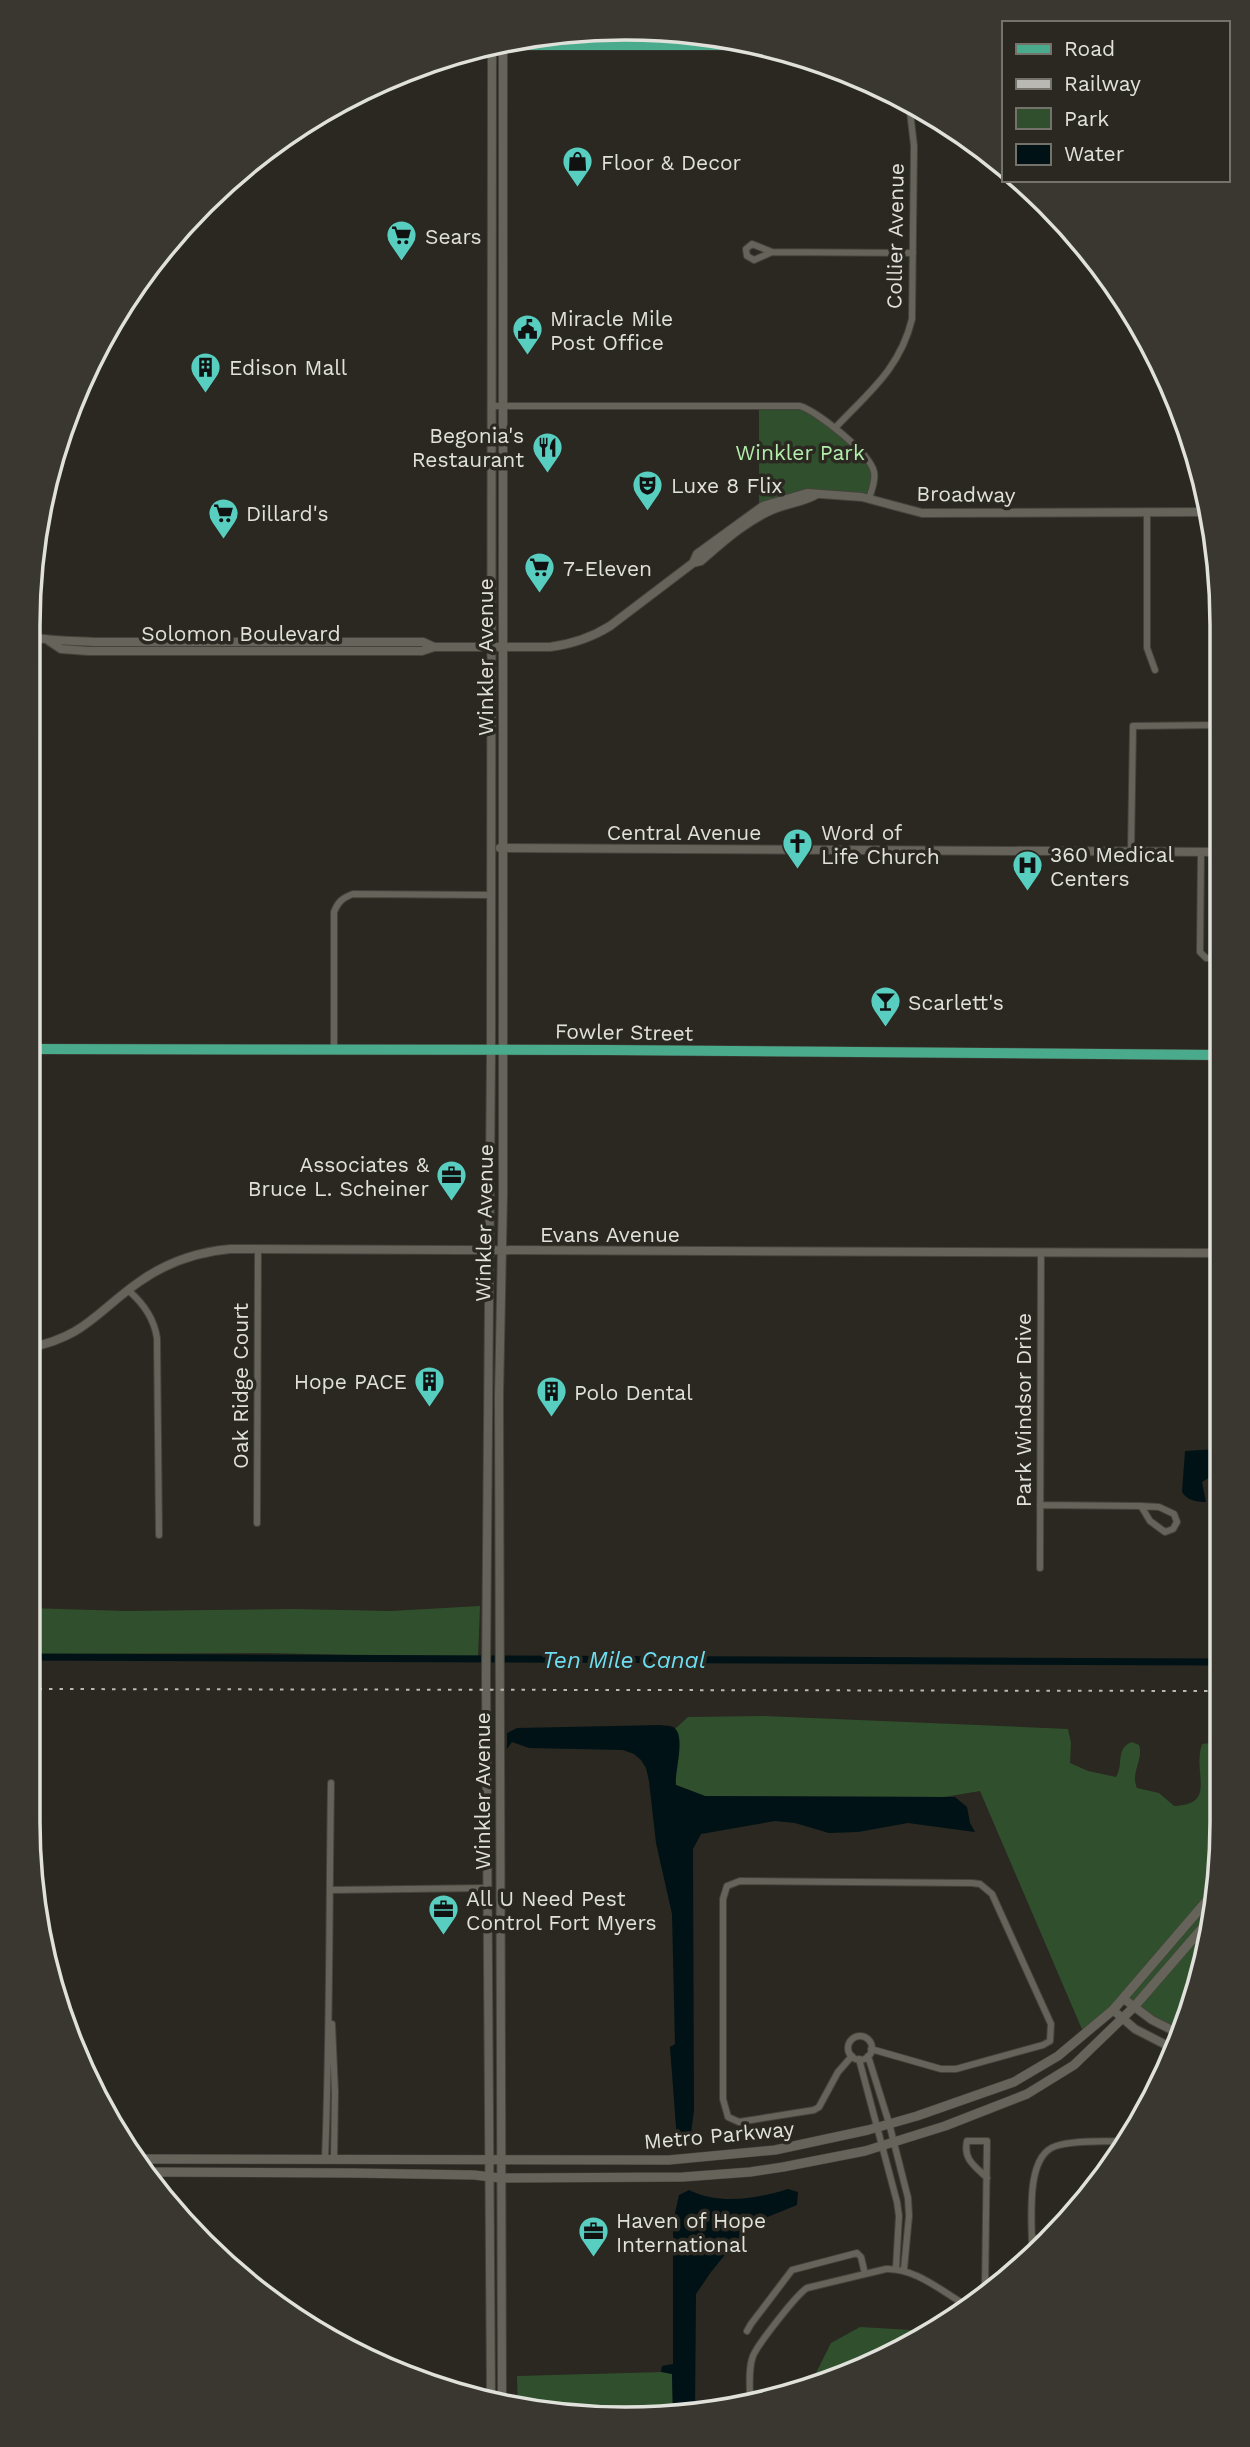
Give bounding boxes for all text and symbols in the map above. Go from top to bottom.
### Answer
legend [1002,21,1229,182]
text: Road [1064,36,1115,61]
text: Railway [1064,71,1141,96]
text: Park [1064,106,1109,131]
text: Water [1064,141,1125,166]
shop icon: Floor & Decor [561,145,595,189]
place label: Floor & Decor [601,150,742,175]
street label: Collier Avenue [881,163,909,309]
supermarket icon: Sears [385,219,419,263]
place label: Sears [425,224,482,249]
place label: Miracle Mile Post Office [550,306,673,355]
public building icon: Miracle Mile Post Office [510,313,544,357]
building icon: Edison Mall [189,350,223,394]
place label: Edison Mall [229,355,348,380]
place label: Begonia's Restaurant [412,423,524,472]
restaurant icon: Begonia's Restaurant [530,430,564,474]
park label: Winkler Park [735,440,865,465]
theatre icon: Luxe 8 Flix [631,468,665,512]
place label: Luxe 8 Flix [671,473,782,498]
street label: Broadway [916,481,1016,507]
supermarket icon: Dillard's [206,496,240,540]
place label: Dillard's [246,501,328,526]
supermarket icon: 7-Eleven [523,551,557,595]
place label: 7-Eleven [563,556,652,581]
street label: Winkler Avenue [473,578,498,736]
street label: Solomon Boulevard [141,621,341,646]
street label: Central Avenue [607,820,761,845]
place label: Word of Life Church [821,820,940,869]
church icon: Word of Life Church [781,827,815,871]
place label: 360 Medical Centers [1050,842,1175,891]
hospital icon: 360 Medical Centers [1010,849,1044,893]
bar icon: Scarlett's [868,985,902,1029]
place label: Scarlett's [908,990,1004,1015]
street label: Fowler Street [555,1018,694,1046]
street label: Winkler Avenue [470,1144,498,1302]
place label: Associates & Bruce L. Scheiner [248,1152,430,1201]
office icon: Associates & Bruce L. Scheiner [435,1159,469,1203]
street label: Evans Avenue [540,1222,680,1247]
street label: Oak Ridge Court [228,1303,253,1469]
street label: Park Windsor Drive [1011,1313,1036,1507]
building icon: Hope PACE [413,1364,447,1408]
place label: Hope PACE [294,1369,407,1394]
building icon: Polo Dental [534,1375,568,1419]
place label: Polo Dental [574,1380,693,1405]
water label: Ten Mile Canal [542,1647,706,1674]
street label: Winkler Avenue [470,1712,495,1870]
place label: All U Need Pest Control Fort Myers [466,1886,657,1935]
office icon: All U Need Pest Control Fort Myers [426,1893,460,1937]
street label: Metro Parkway [643,2116,795,2154]
place label: Haven of Hope International [616,2208,766,2257]
office icon: Haven of Hope International [576,2215,610,2259]

